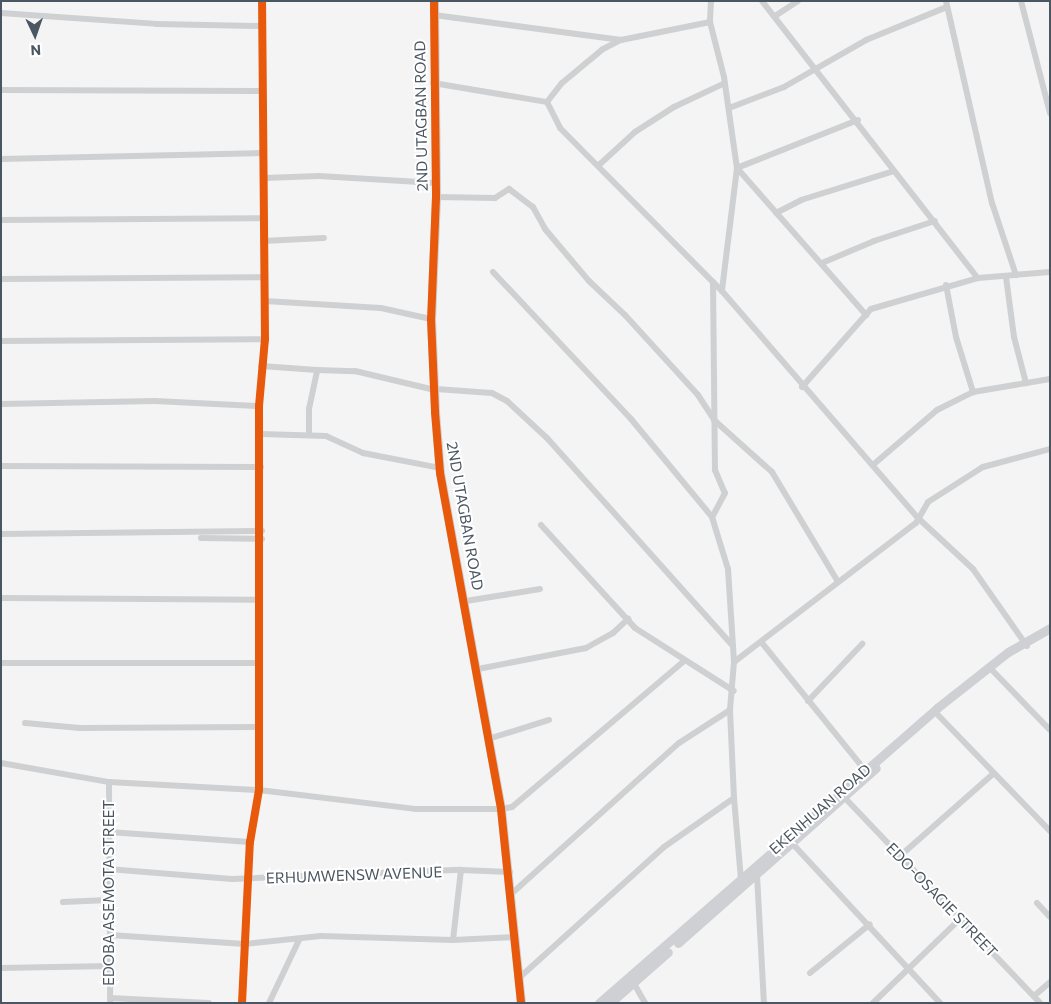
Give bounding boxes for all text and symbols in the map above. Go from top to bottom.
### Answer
north arrow [10,10,60,60]
street label: 2ND UTAGBAN ROAD [411,40,431,192]
text: N [30,42,41,59]
street label: 2ND UTAGBAN ROAD [443,440,487,592]
street label: EKENHUAN ROAD [766,760,874,858]
street label: EDOBA ASEMOTA STREET [100,800,118,986]
street label: EDO-OSAGIE STREET [883,839,1001,961]
street label: ERHUMWENSW AVENUE [265,863,443,887]

